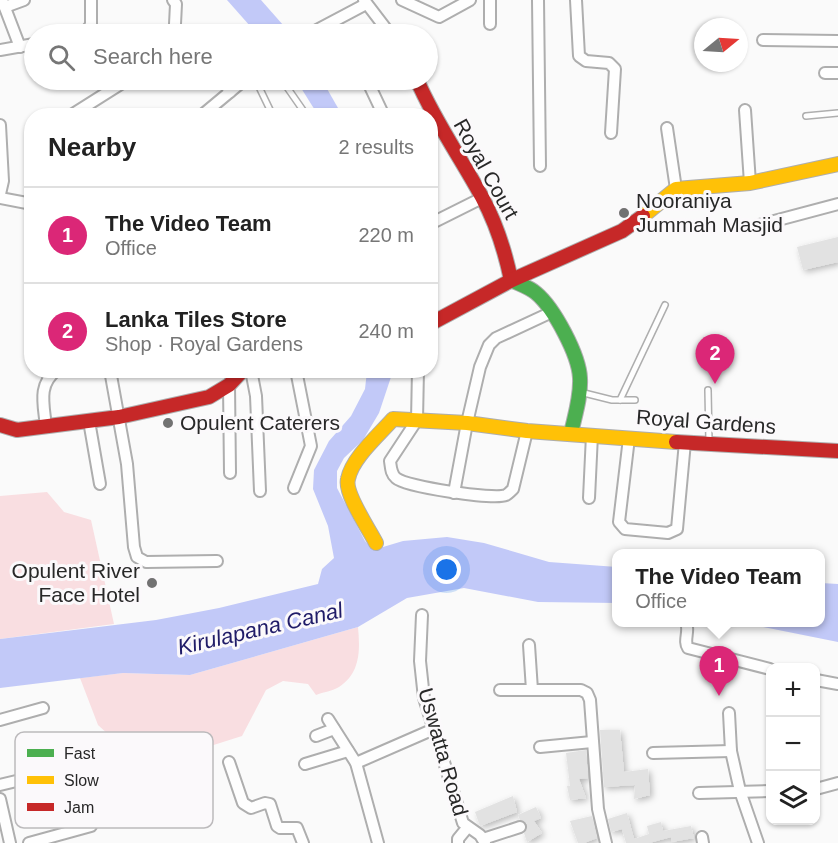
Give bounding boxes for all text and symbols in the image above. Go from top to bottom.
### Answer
north arrow [694,18,748,72]
search box [24,24,438,90]
icon: search [45,41,78,74]
text: Search here [93,44,213,69]
street label: Royal Court [449,115,523,223]
text: Nearby [48,132,136,162]
text: 2 results [338,136,414,158]
place label: Nooraniya Jummah Masjid [636,189,783,236]
marker: Nooraniya Jummah Masjid [617,206,631,220]
text: The Video Team [105,211,272,236]
text: 1 [62,224,73,246]
text: 220 m [358,224,414,246]
text: Office [105,237,157,259]
text: Lanka Tiles Store [105,307,287,332]
text: 2 [62,320,73,342]
text: 240 m [358,320,414,342]
text: Shop · Royal Gardens [105,333,303,355]
pin: 2 [696,334,734,384]
street label: Royal Gardens [635,405,777,438]
place label: Opulent Caterers [180,411,340,434]
marker: Opulent Caterers [161,416,175,430]
popup [612,549,825,627]
your location [432,555,461,584]
place label: Opulent River Face Hotel [12,559,140,606]
text: The Video Team [635,564,802,589]
marker: Opulent River Face Hotel [145,576,159,590]
text: Office [635,590,687,612]
water label: Kirulapana Canal [175,597,346,660]
pin: 1 [700,646,738,696]
map controls [766,663,820,825]
button: + [766,663,820,717]
street label: Uswatta Road [414,685,473,818]
button: − [766,717,820,771]
legend [15,732,213,828]
text: Fast [64,745,96,762]
button: layers [766,771,820,825]
text: Slow [64,772,99,789]
text: Jam [64,799,94,816]

